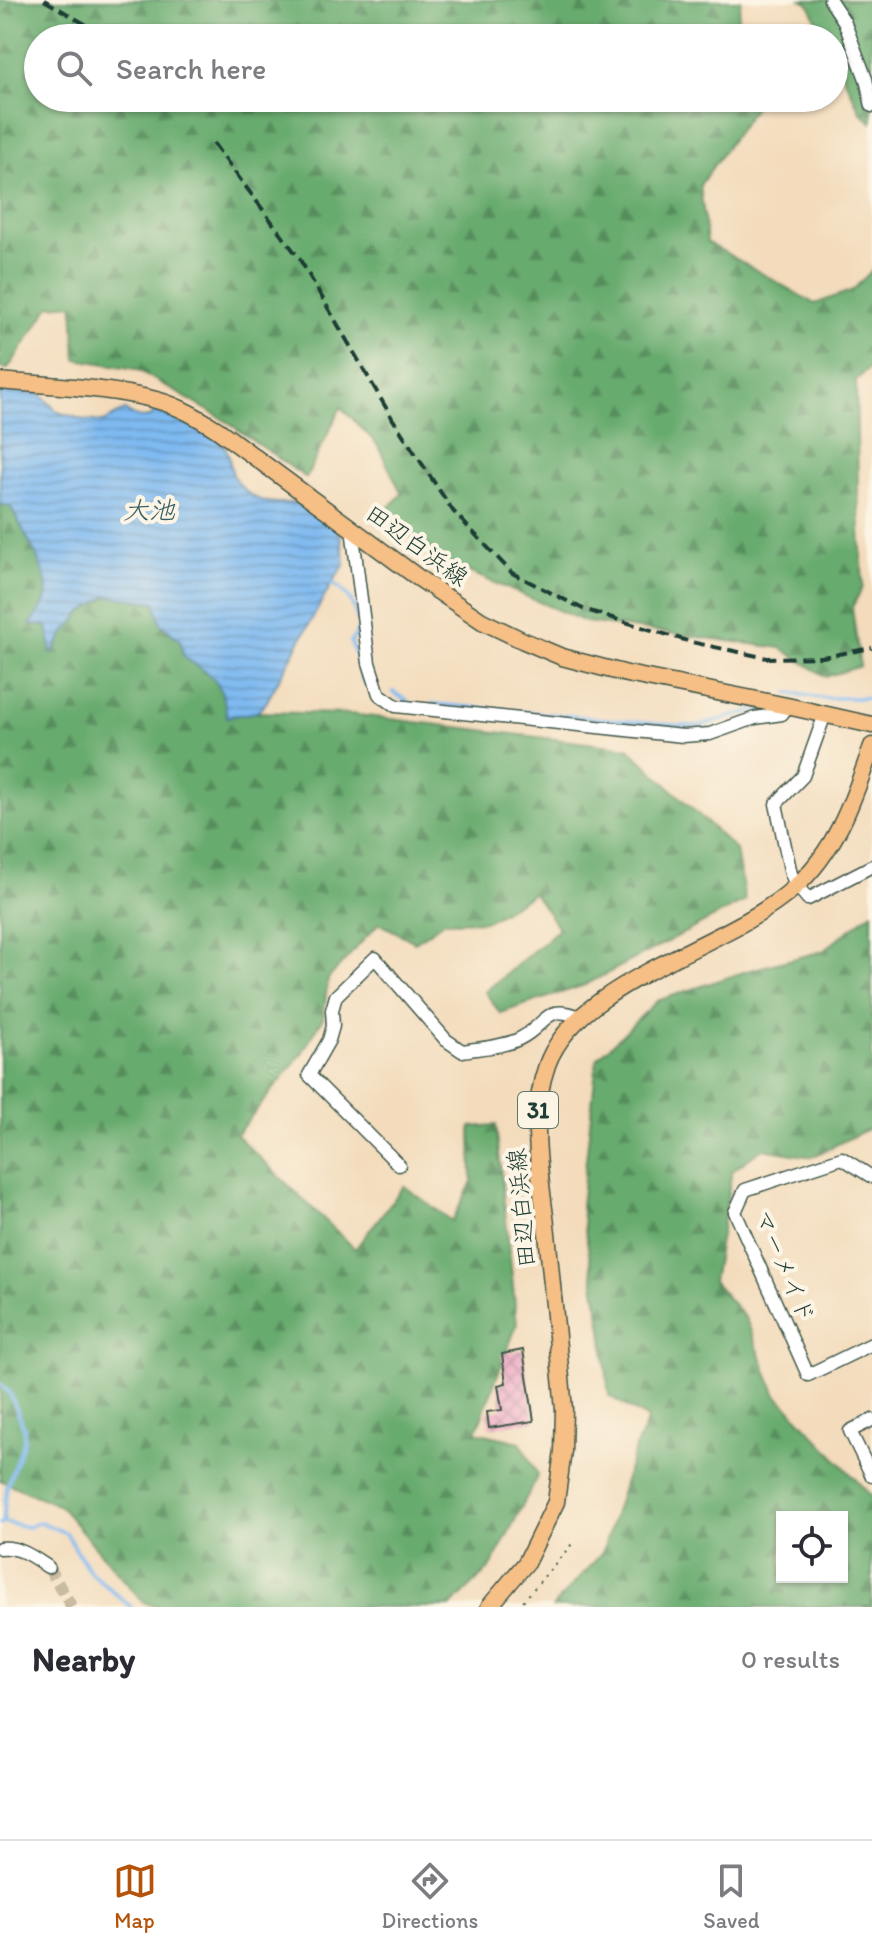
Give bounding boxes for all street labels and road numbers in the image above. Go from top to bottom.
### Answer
street label: 田辺白浜線 [360,498,474,592]
road number: 31 [518,1092,558,1128]
street label: 田辺白浜線 [501,1147,541,1269]
street label: マーメイド [748,1205,822,1327]

